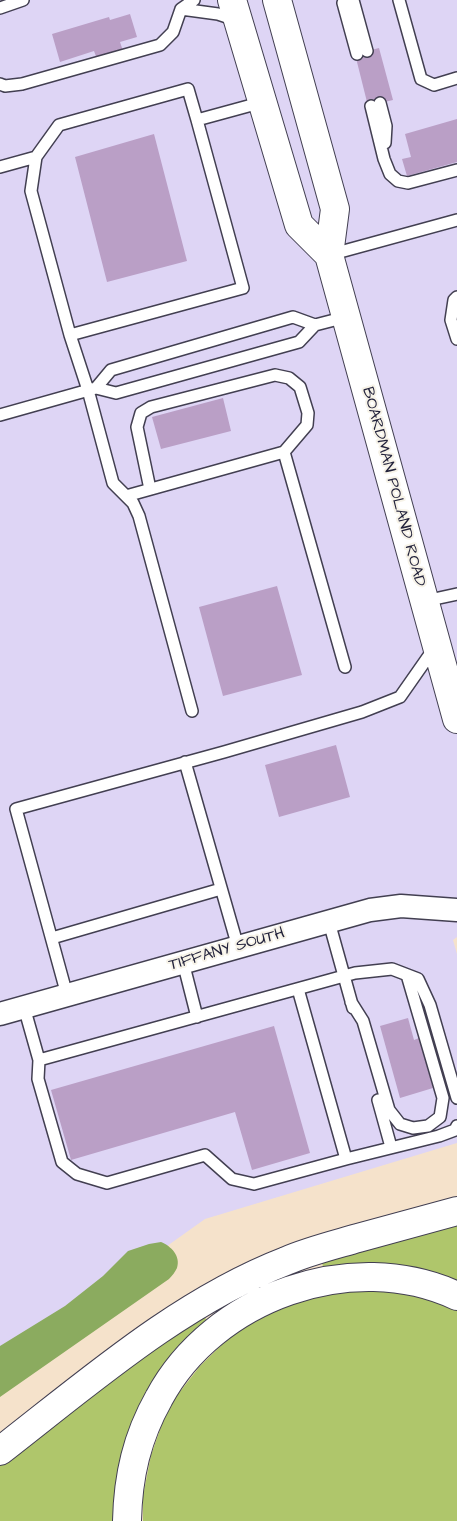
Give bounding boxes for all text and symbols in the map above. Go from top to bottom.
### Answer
street label: BOARDMAN POLAND ROAD [357,385,429,589]
street label: TIFFANY SOUTH [167,924,287,976]

